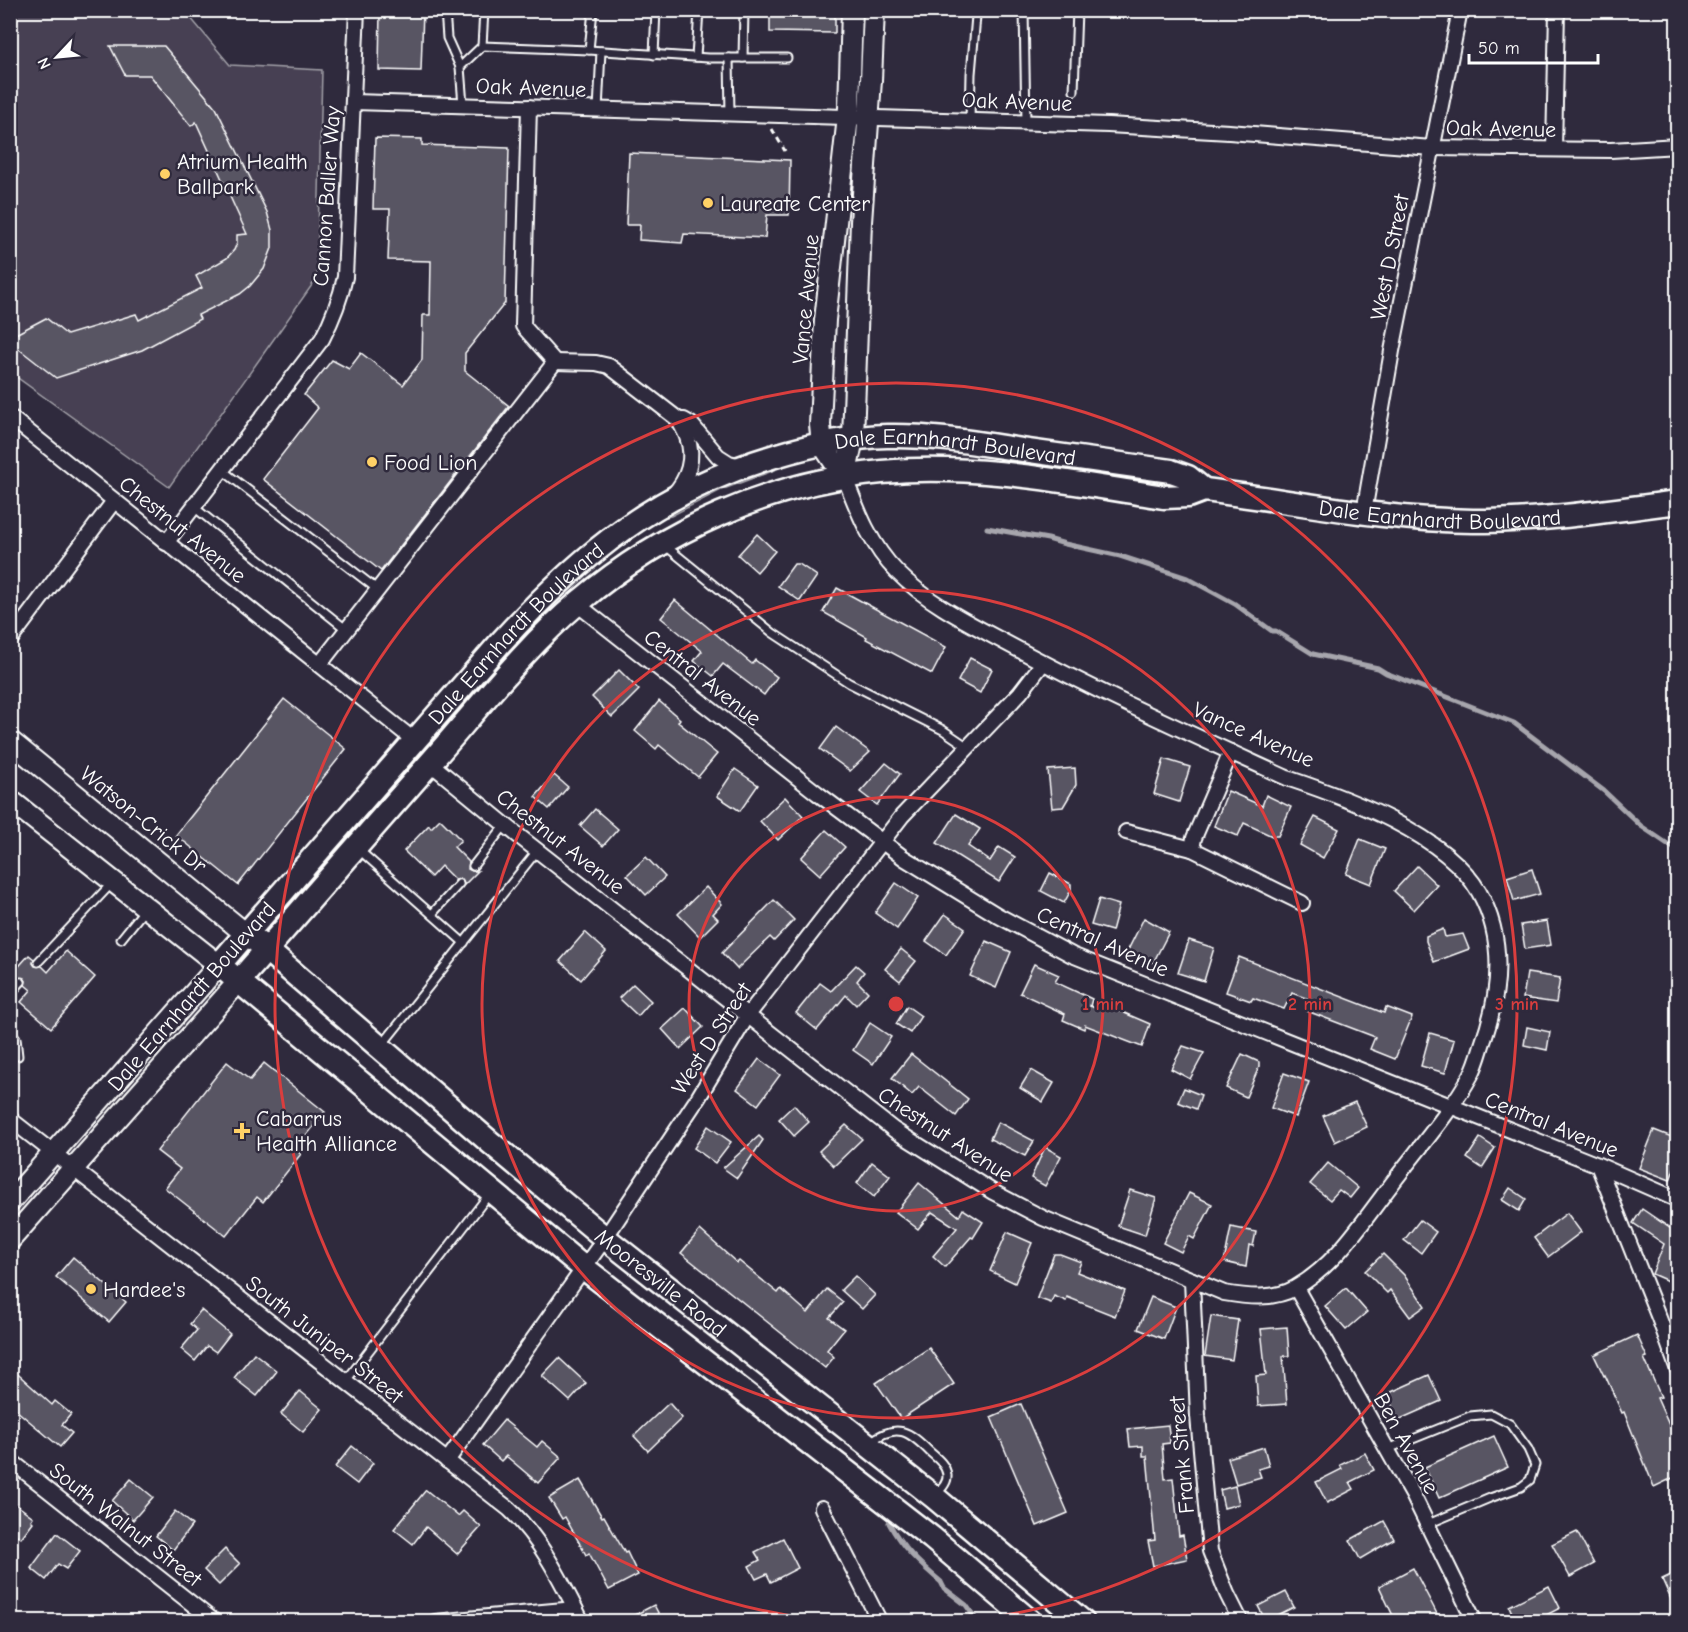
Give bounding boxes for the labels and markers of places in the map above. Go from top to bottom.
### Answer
place label: Atrium Health Ballpark [177,149,308,200]
marker: Atrium Health Ballpark [158,167,172,181]
place label: Laureate Center [720,191,870,217]
marker: Laureate Center [701,196,715,210]
place label: Food Lion [384,450,478,476]
marker: Food Lion [365,455,379,469]
centre of rings [886,994,906,1014]
place label: Cabarrus Health Alliance [256,1106,397,1157]
marker: Cabarrus Health Alliance [233,1122,251,1140]
place label: Hardee's [103,1277,186,1303]
marker: Hardee's [84,1282,98,1296]

